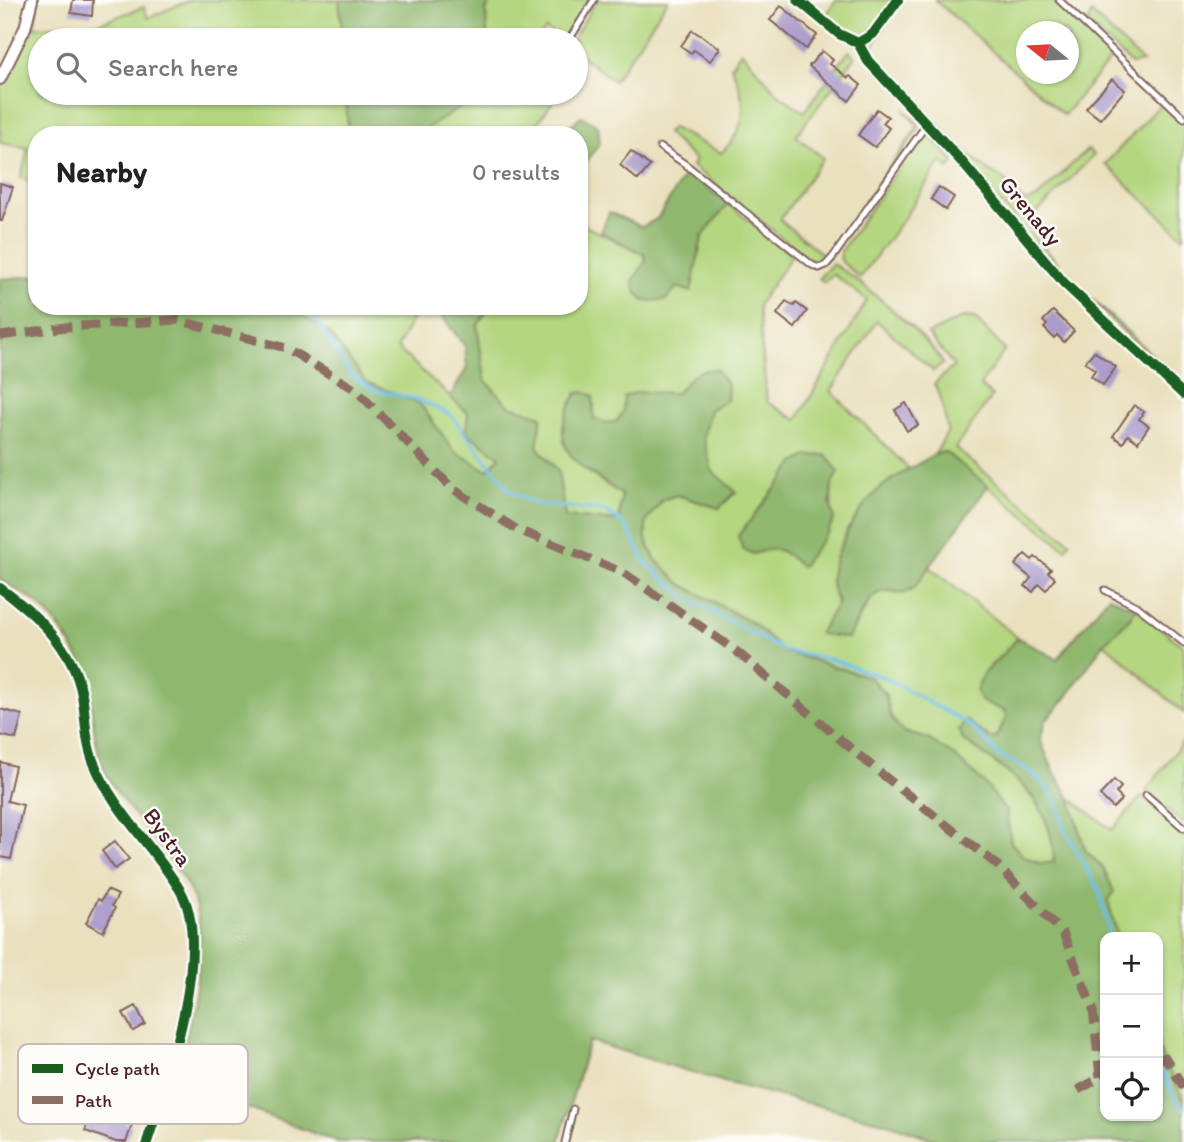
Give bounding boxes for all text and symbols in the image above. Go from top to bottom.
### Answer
north arrow [1016,21,1079,84]
search box [28,28,588,105]
icon: search [52,48,90,86]
text: Search here [108,51,238,83]
text: Nearby [56,153,147,190]
text: 0 results [472,158,560,186]
street label: Grenady [994,170,1068,252]
street label: Bystra [137,802,199,872]
map controls [1100,932,1163,1121]
button: + [1100,932,1163,995]
button: − [1100,995,1163,1058]
legend [18,1044,248,1124]
text: Cycle path [75,1057,160,1080]
button: locate [1100,1058,1163,1121]
text: Path [75,1089,112,1112]

